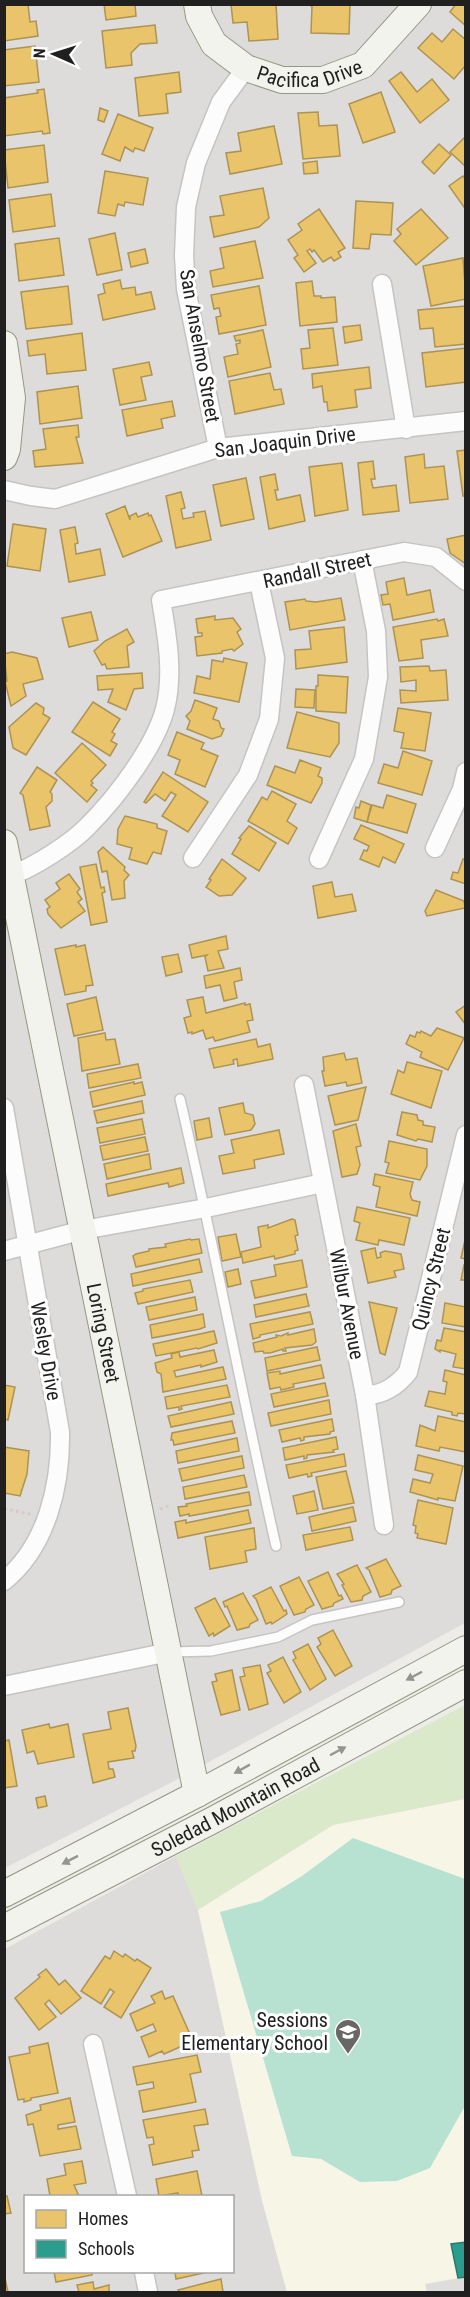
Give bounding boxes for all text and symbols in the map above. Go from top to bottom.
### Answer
north arrow [24,24,84,84]
text: N [30,48,49,59]
street label: Pacifica Drive [254,54,366,93]
street label: San Anselmo Street [175,268,225,425]
street label: San Joaquin Drive [213,421,357,463]
street label: Randall Street [261,547,373,593]
street label: Quincy Street [407,1225,455,1333]
street label: Wilbur Avenue [325,1247,369,1361]
street label: Loring Street [82,1281,125,1385]
street label: Wesley Drive [25,1300,67,1402]
one-way arrow [405,1671,422,1681]
one-way arrow [329,1746,346,1756]
street label: Soledad Mountain Road [147,1753,324,1862]
one-way arrow [233,1764,250,1774]
one-way arrow [61,1855,78,1865]
place label: Sessions Elementary School [181,2008,328,2055]
school or university icon: Sessions Elementary School [333,2017,363,2055]
legend [24,2195,234,2273]
text: Homes [78,2208,128,2229]
text: Schools [78,2238,135,2259]

